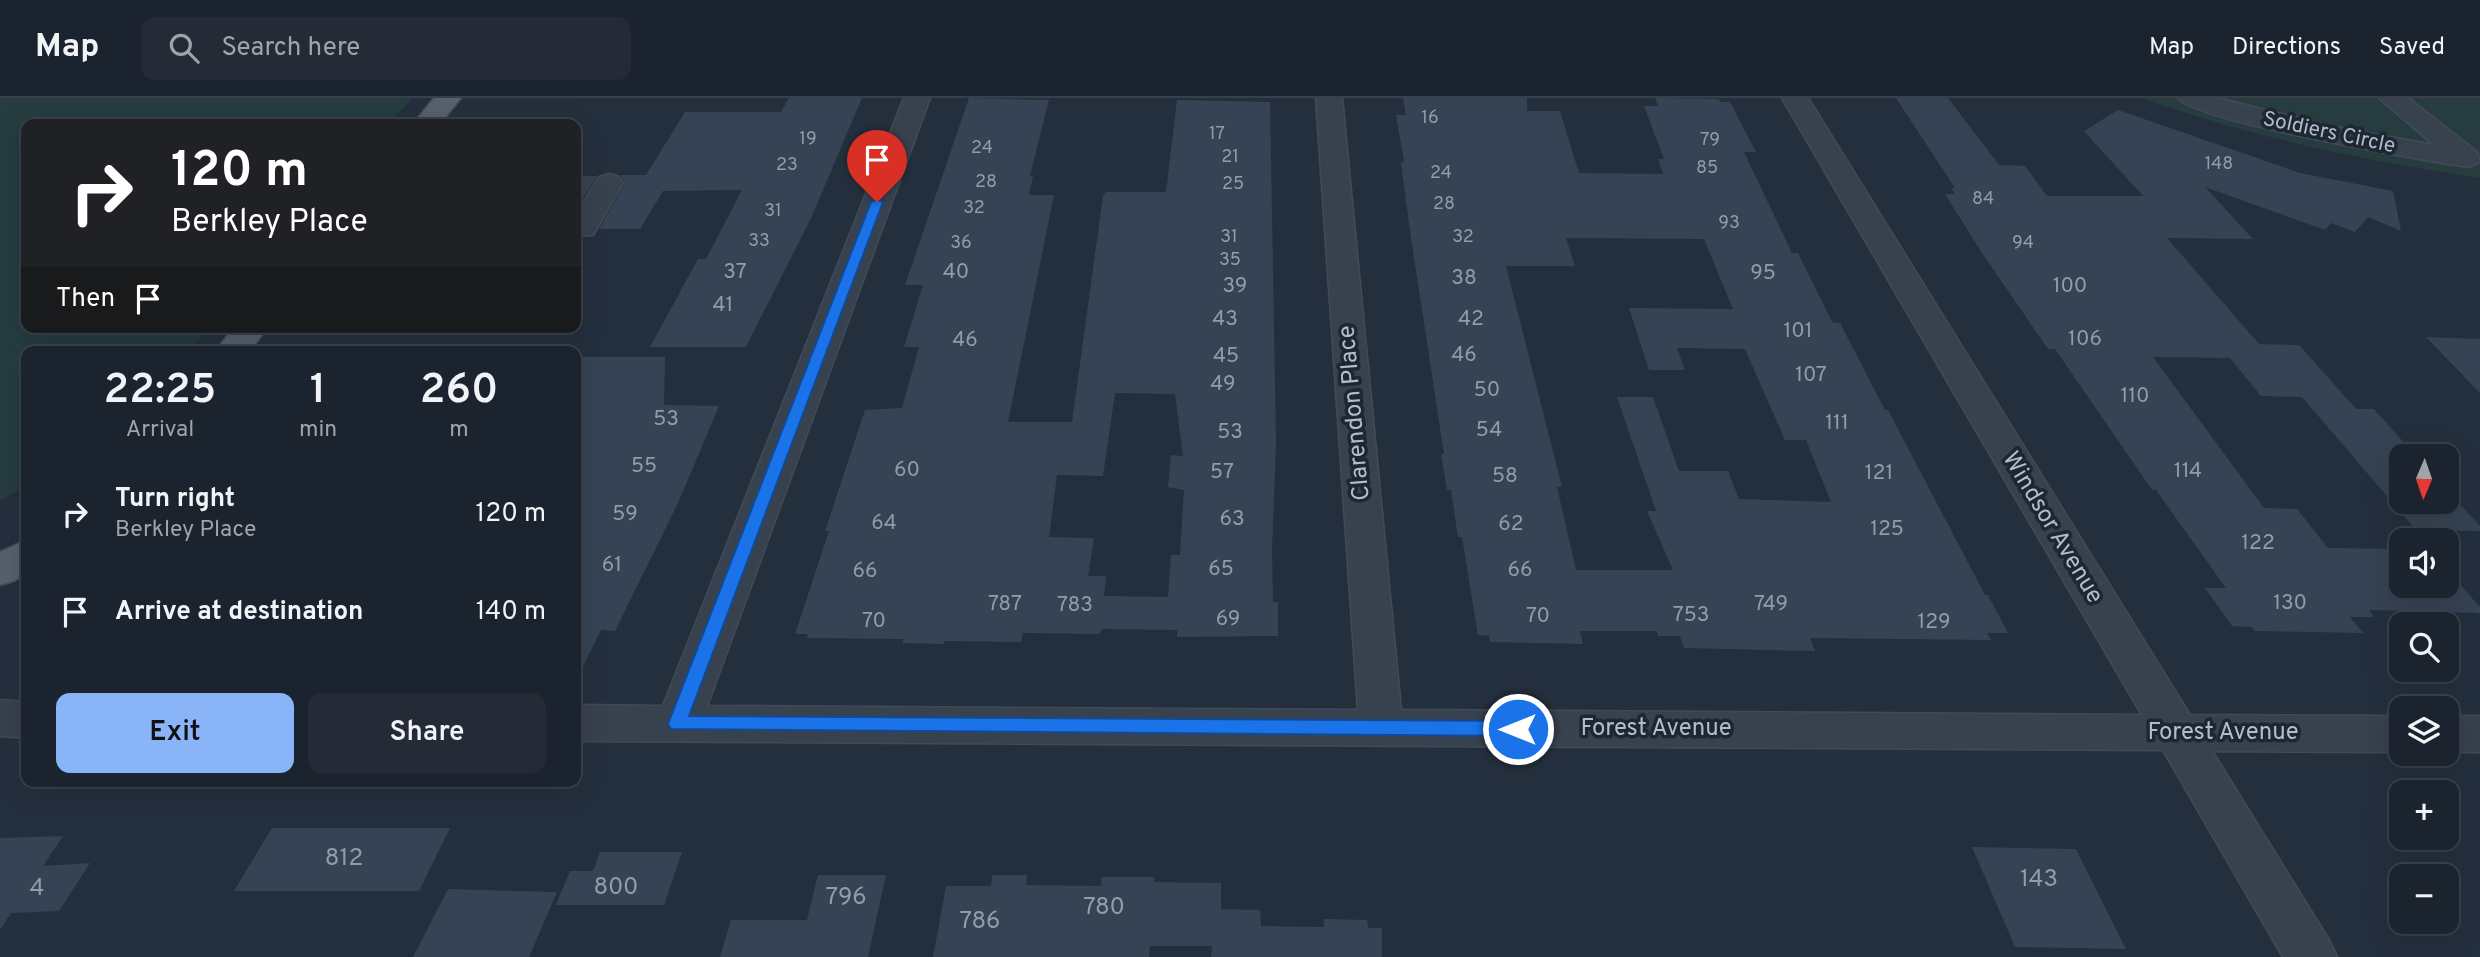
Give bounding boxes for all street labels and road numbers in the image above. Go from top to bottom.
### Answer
street label: Soldiers Circle [2260,106,2398,160]
street label: Clarendon Place [1332,324,1378,502]
street label: Windsor Avenue [1995,446,2109,610]
street label: Forest Avenue [1580,714,1732,744]
street label: Forest Avenue [2147,718,2299,748]

